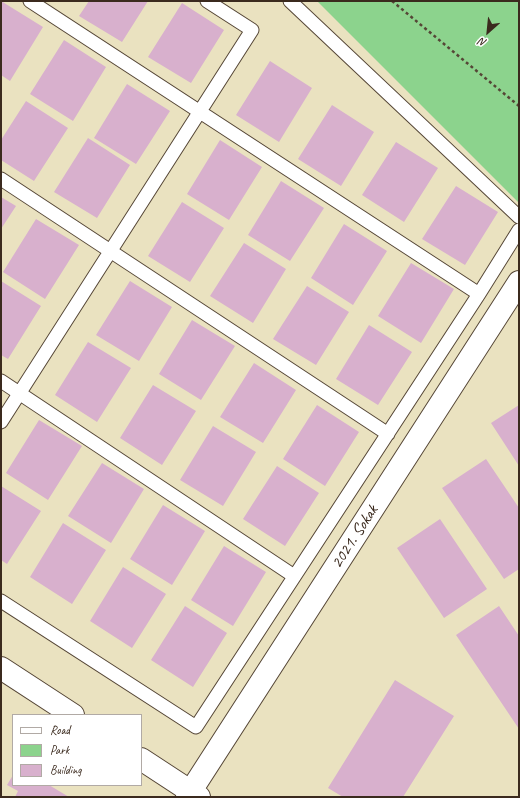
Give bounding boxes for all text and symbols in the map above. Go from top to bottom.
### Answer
north arrow [468,12,508,52]
text: N [476,35,489,50]
street label: 2021. Sokak [327,502,383,572]
legend [12,714,142,786]
text: Road [50,722,70,738]
text: Park [50,742,69,758]
text: Building [50,762,82,778]

